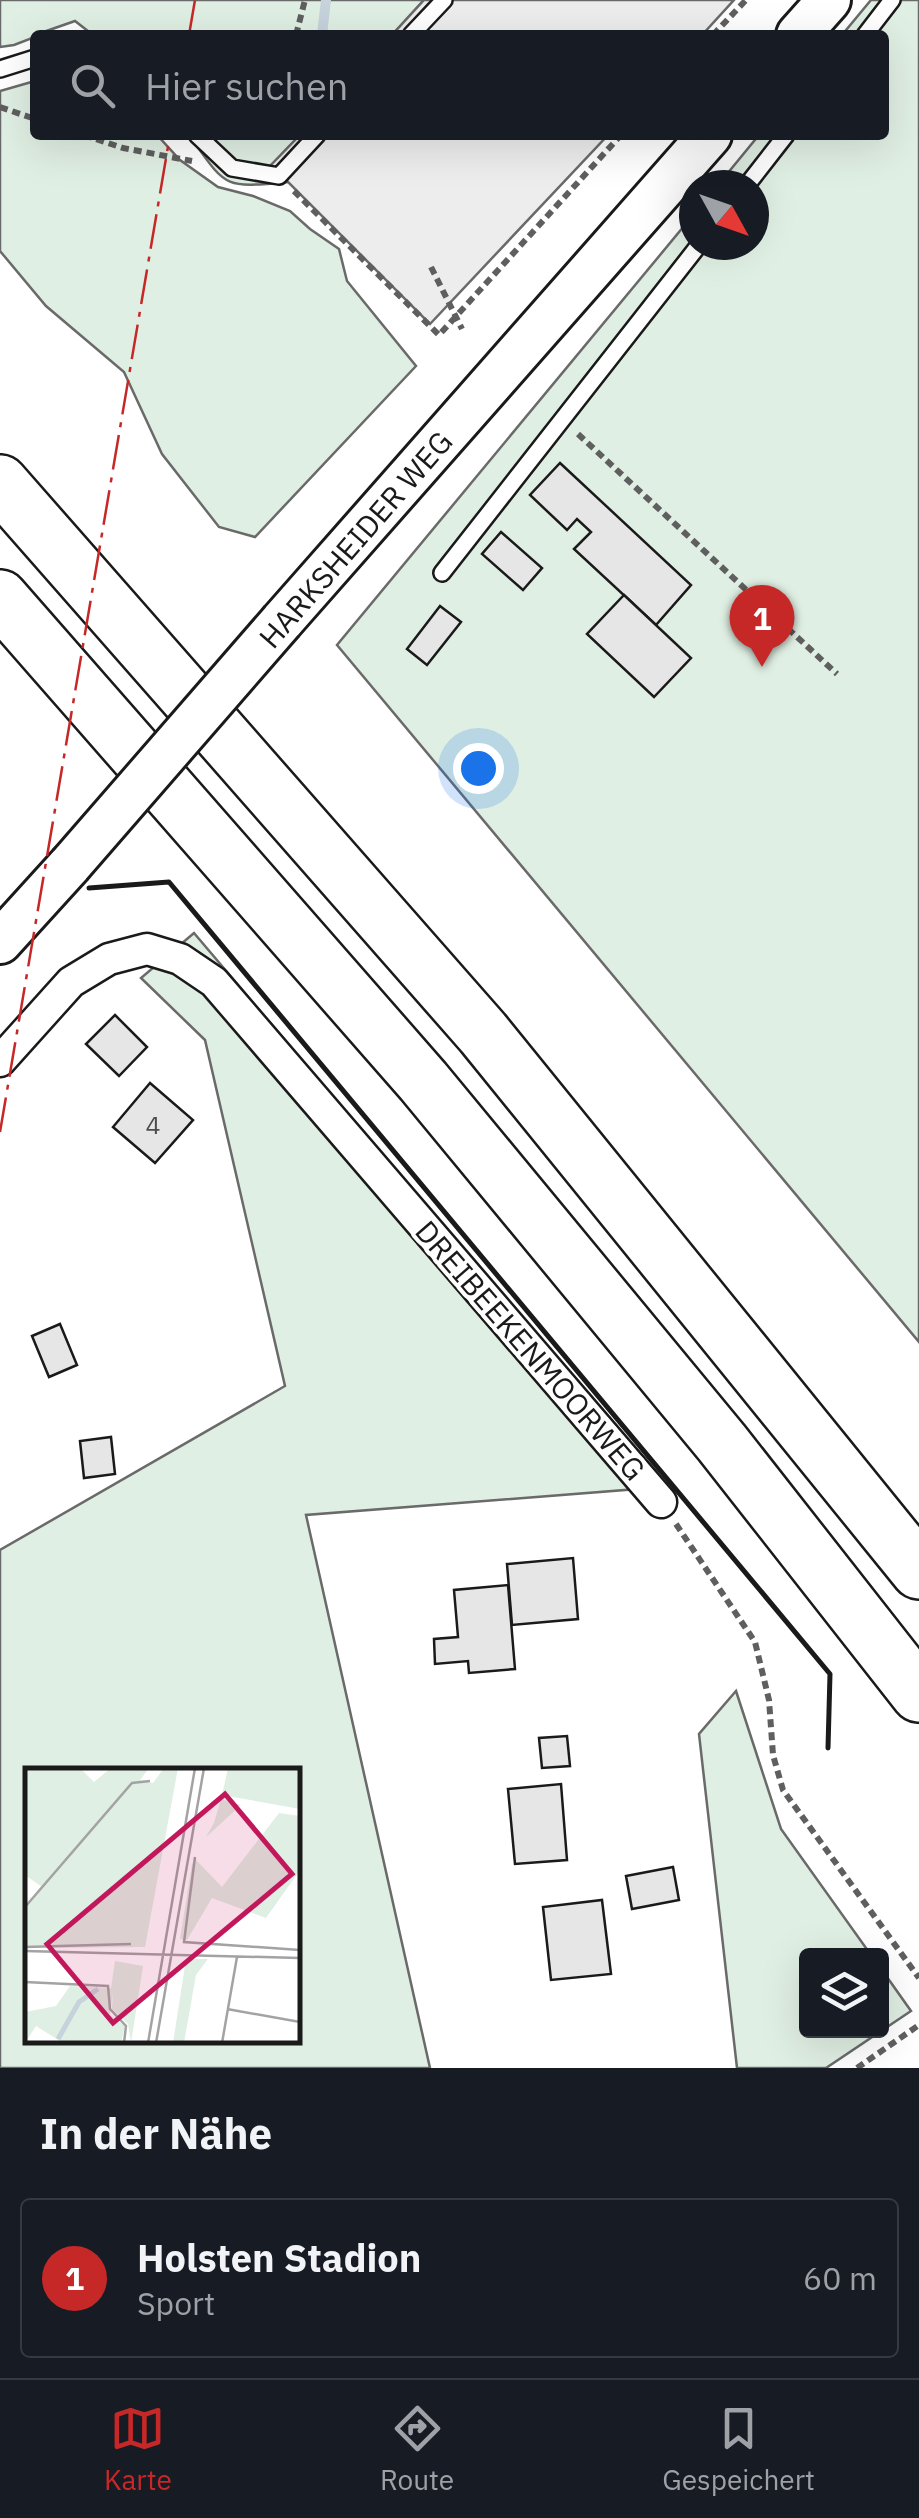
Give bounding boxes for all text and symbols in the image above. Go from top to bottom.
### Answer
search box [30,30,889,140]
icon: search [65,58,120,113]
text: Hier suchen [145,61,348,110]
north arrow [679,170,769,260]
street label: HARKSHEIDER WEG [250,422,460,656]
pin: 1 [730,584,794,667]
your location [453,743,504,794]
house number: 4 [145,1108,161,1141]
street label: DREIBEEKENMOORWEG [407,1212,655,1488]
inset map [25,1768,300,2043]
map controls [799,1948,889,2038]
button: layers [799,1948,889,2038]
text: In der Nähe [40,2106,272,2161]
text: Holsten Stadion [137,2233,421,2282]
text: 1 [65,2257,84,2299]
text: 60 m [803,2257,877,2299]
text: Sport [137,2282,215,2324]
tab: Karte [104,2401,172,2498]
tab: Route [380,2401,454,2498]
tab: Gespeichert [662,2401,815,2498]

